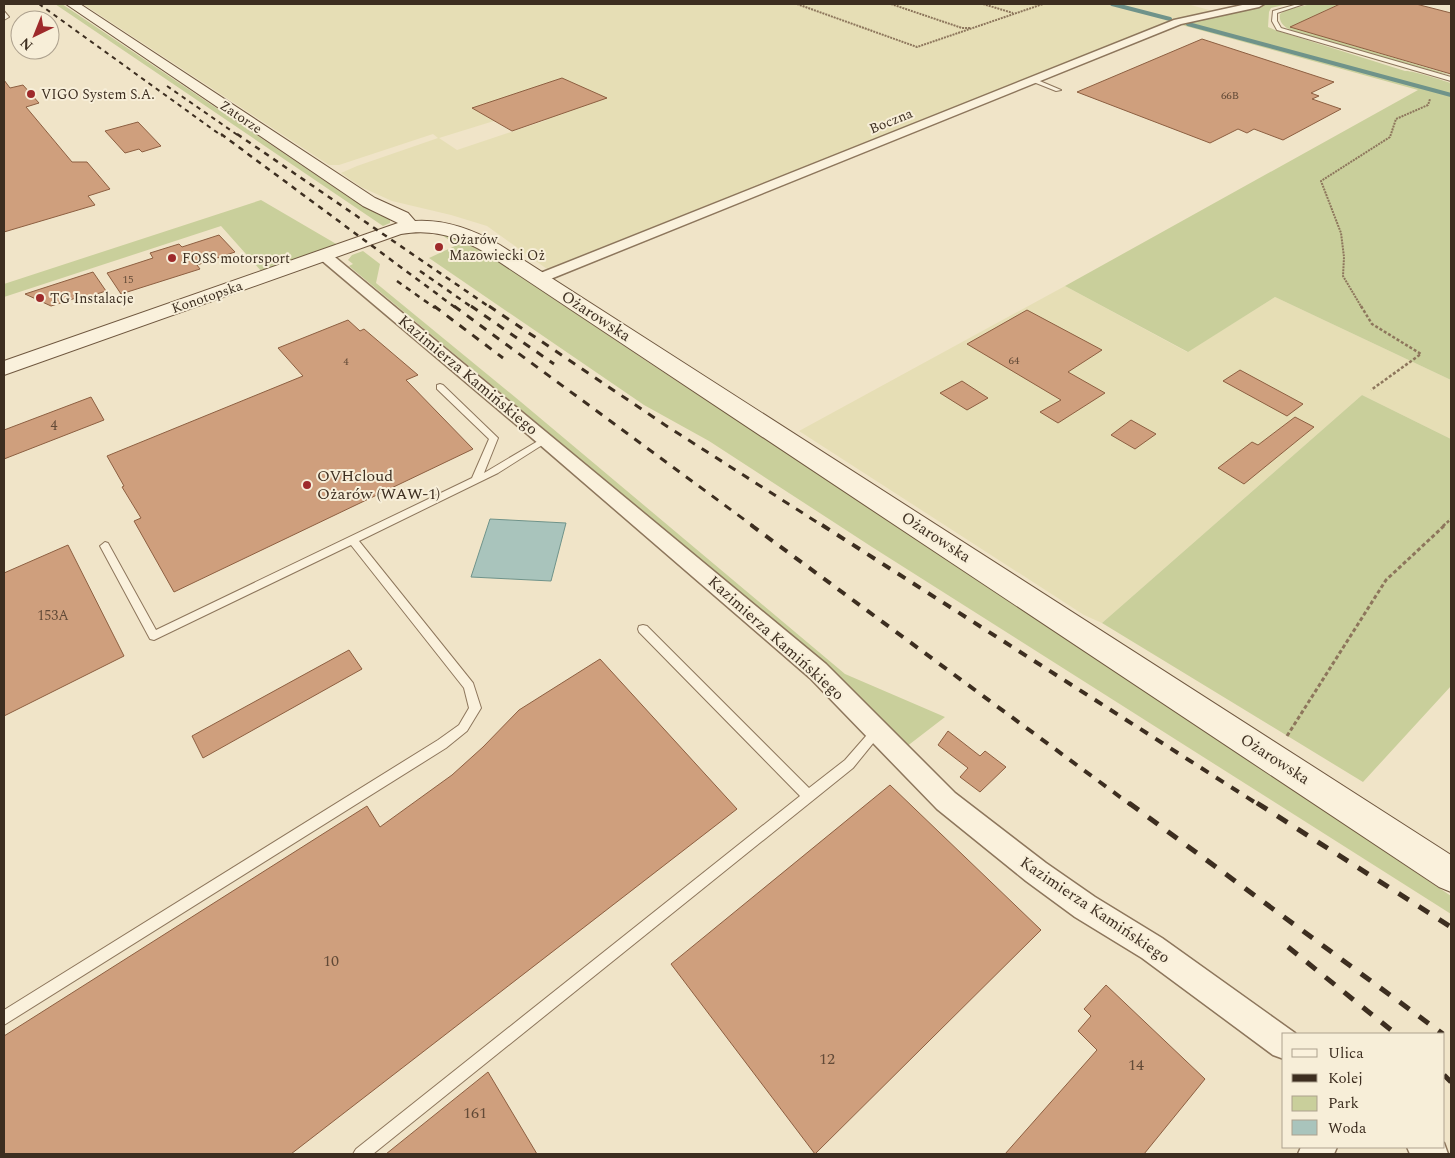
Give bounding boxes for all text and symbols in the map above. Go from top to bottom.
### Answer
north arrow [10,10,60,60]
text: N [15,33,38,56]
place label: VIGO System S.A. [41,84,155,105]
house number: 66B [1221,87,1239,104]
marker: VIGO System S.A. [25,88,37,100]
street label: Zatorze [215,95,267,139]
street label: Boczna [866,103,916,139]
place label: Ożarów Mazowiecki Oż [449,229,545,266]
marker: Ożarów Mazowiecki Oż [433,241,445,253]
place label: FOSS motorsport [182,248,290,269]
marker: FOSS motorsport [166,252,178,264]
house number: 15 [123,271,134,288]
street label: Konotopska [169,275,246,319]
street label: Ożarowska [556,284,636,348]
place label: TG Instalacje [50,288,134,309]
marker: TG Instalacje [34,292,46,304]
street label: Kazimierza Kamińskiego [393,309,543,441]
house number: 64 [1009,352,1020,369]
house number: 4 [343,353,349,370]
house number: 4 [51,415,58,436]
place label: OVHcloud Ożarów (WAW-1) [317,464,440,506]
marker: OVHcloud Ożarów (WAW-1) [301,479,313,491]
street label: Ożarowska [896,505,976,569]
street label: Kazimierza Kamińskiego [702,570,850,706]
house number: 153A [37,605,69,626]
street label: Ożarowska [1235,727,1315,791]
street label: Kazimierza Kamińskiego [1015,851,1175,969]
house number: 10 [323,949,339,973]
legend [1282,1033,1445,1148]
text: Ulica [1328,1042,1364,1065]
house number: 12 [819,1047,835,1071]
house number: 14 [1128,1053,1144,1077]
text: Kolej [1328,1067,1363,1090]
text: Park [1328,1092,1359,1115]
house number: 161 [463,1101,487,1125]
text: Woda [1328,1117,1367,1140]

